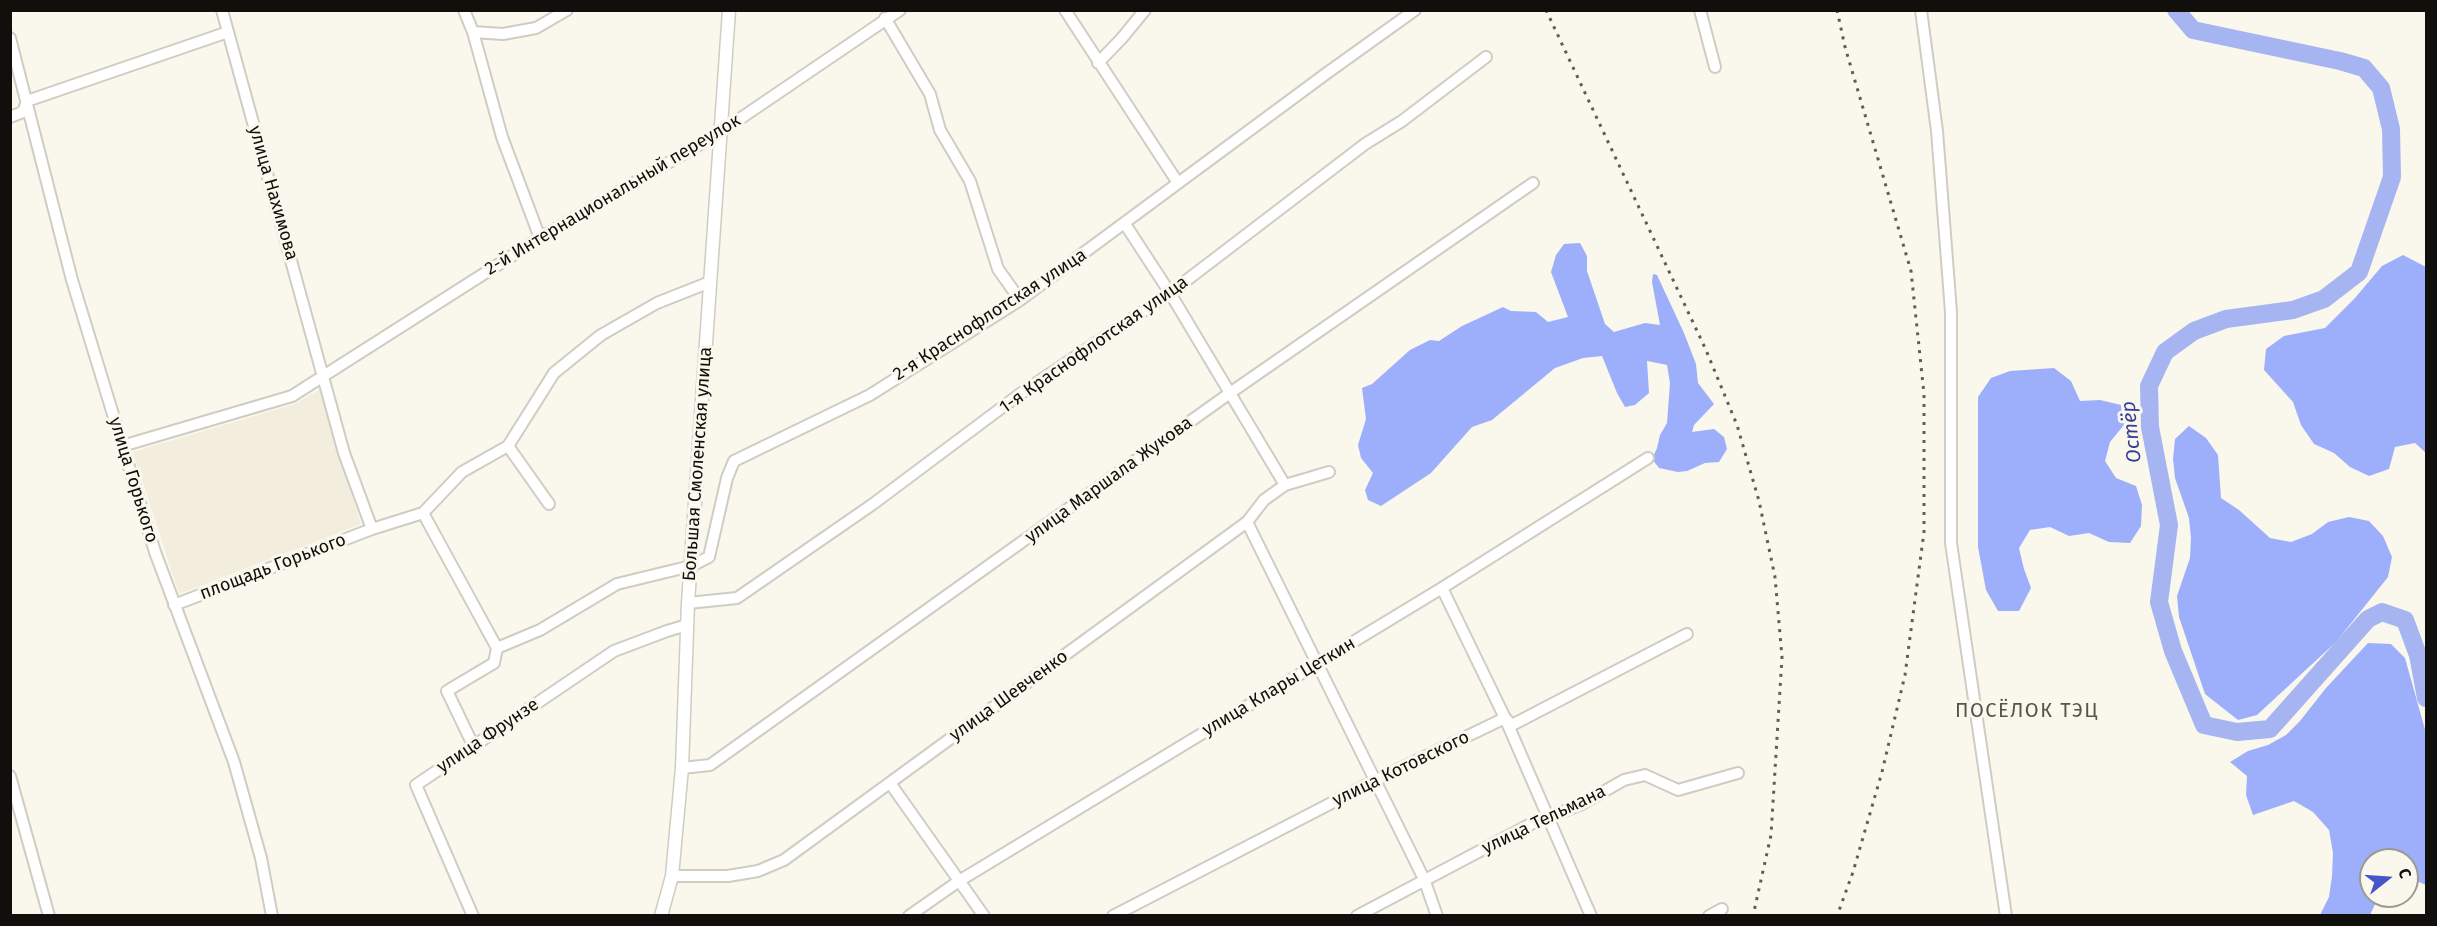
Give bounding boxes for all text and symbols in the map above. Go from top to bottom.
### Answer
street label: 2-й Интернациональный переулок [481,110,745,280]
street label: улица Нахимова [243,123,303,263]
street label: 2-я Краснофлотская улица [889,244,1091,386]
street label: 1-я Краснофлотская улица [996,272,1192,418]
street label: Большая Смоленская улица [679,346,717,582]
water label: Остёр [2117,400,2147,464]
street label: улица Маршала Жукова [1021,412,1197,548]
street label: улица Горького [104,415,162,545]
street label: площадь Горького [197,529,349,605]
street label: улица Клары Цеткин [1199,633,1359,741]
street label: улица Шевченко [945,646,1073,746]
street label: улица Фрунзе [433,694,543,778]
district label: ПОСЁЛОК ТЭЦ [1955,699,2099,723]
street label: улица Котовского [1329,726,1473,812]
street label: улица Тельмана [1479,781,1609,859]
north arrow [2359,848,2419,908]
text: С [2394,866,2415,880]

